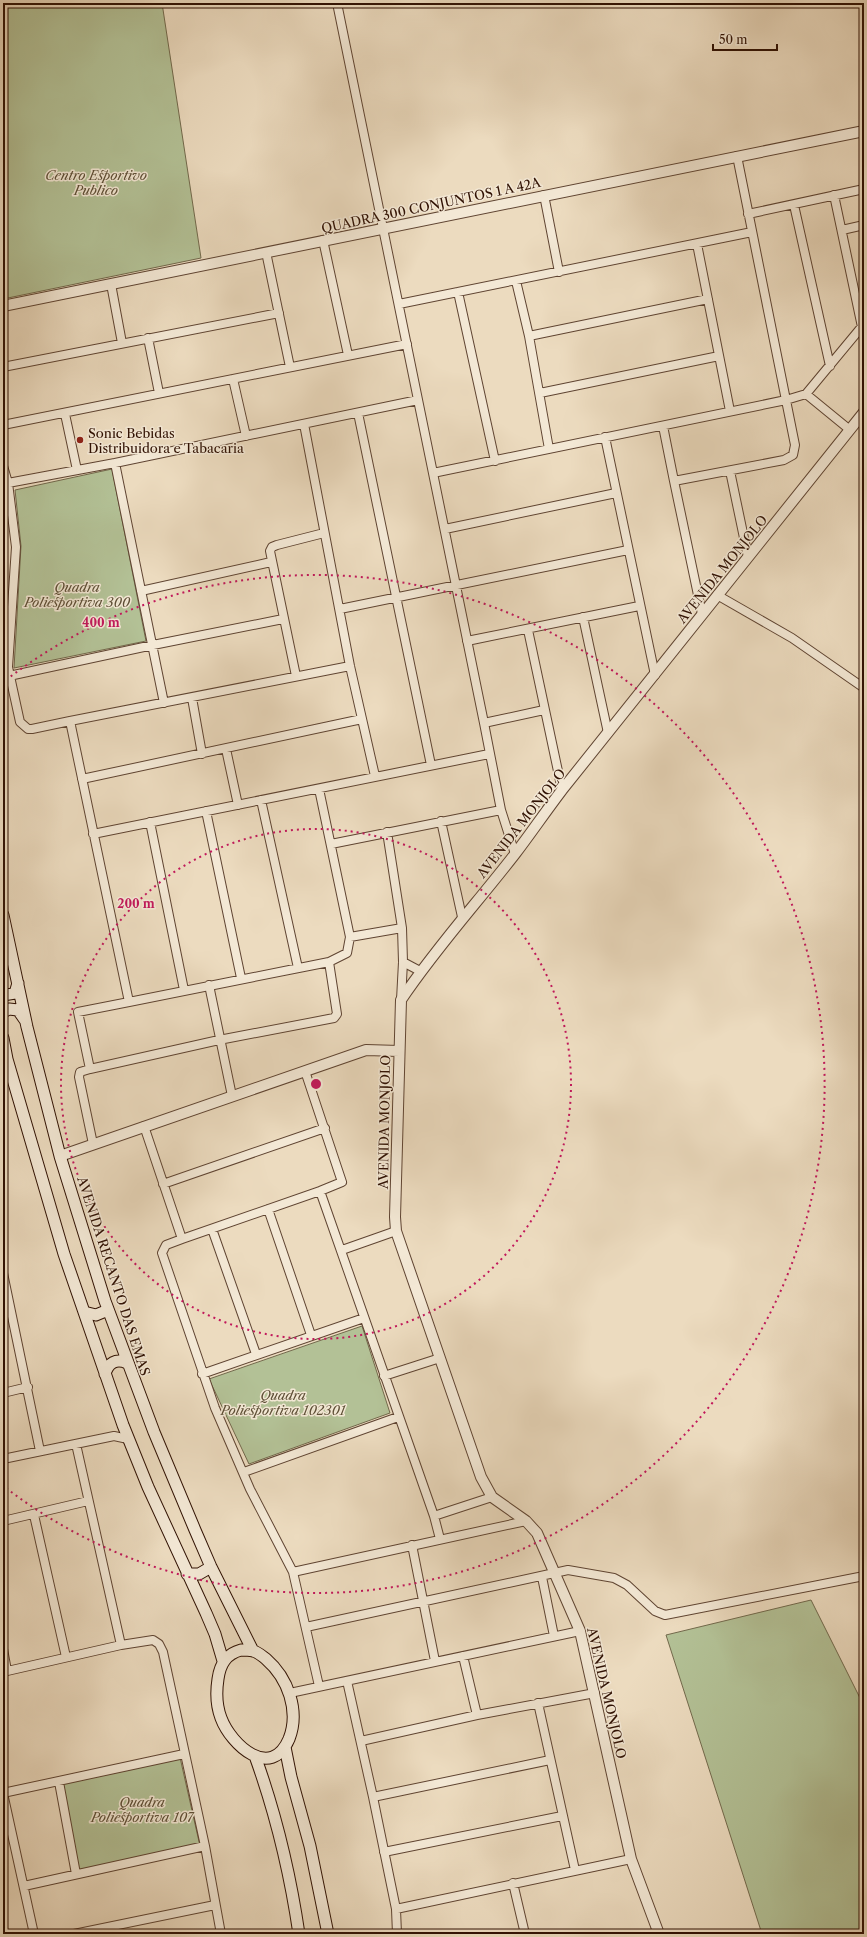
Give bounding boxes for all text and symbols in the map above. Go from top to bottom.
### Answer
scale bar [713,26,777,52]
text: 50 m [719,32,748,47]
park label: Centro Esportivo Publico [45,167,147,198]
street label: QUADRA 300 CONJUNTOS 1 A 42A [320,174,543,236]
place label: Sonic Bebidas Distribuidora e Tabacaria [88,425,244,456]
marker: Sonic Bebidas Distribuidora e Tabacaria [75,435,85,445]
street label: AVENIDA MONJOLO [673,512,771,627]
park label: Quadra Poliesportiva 300 [23,579,131,610]
text: 400 m [82,615,120,630]
street label: AVENIDA MONJOLO [473,765,569,882]
text: 200 m [117,896,155,911]
street label: AVENIDA MONJOLO [375,1055,393,1190]
centre of rings [309,1077,323,1091]
street label: AVENIDA RECANTO DAS EMAS [74,1173,154,1378]
park label: Quadra Poliesportiva 102301 [220,1387,346,1418]
street label: AVENIDA MONJOLO [584,1625,630,1760]
park label: Quadra Poliesportiva 107 [90,1794,195,1825]

